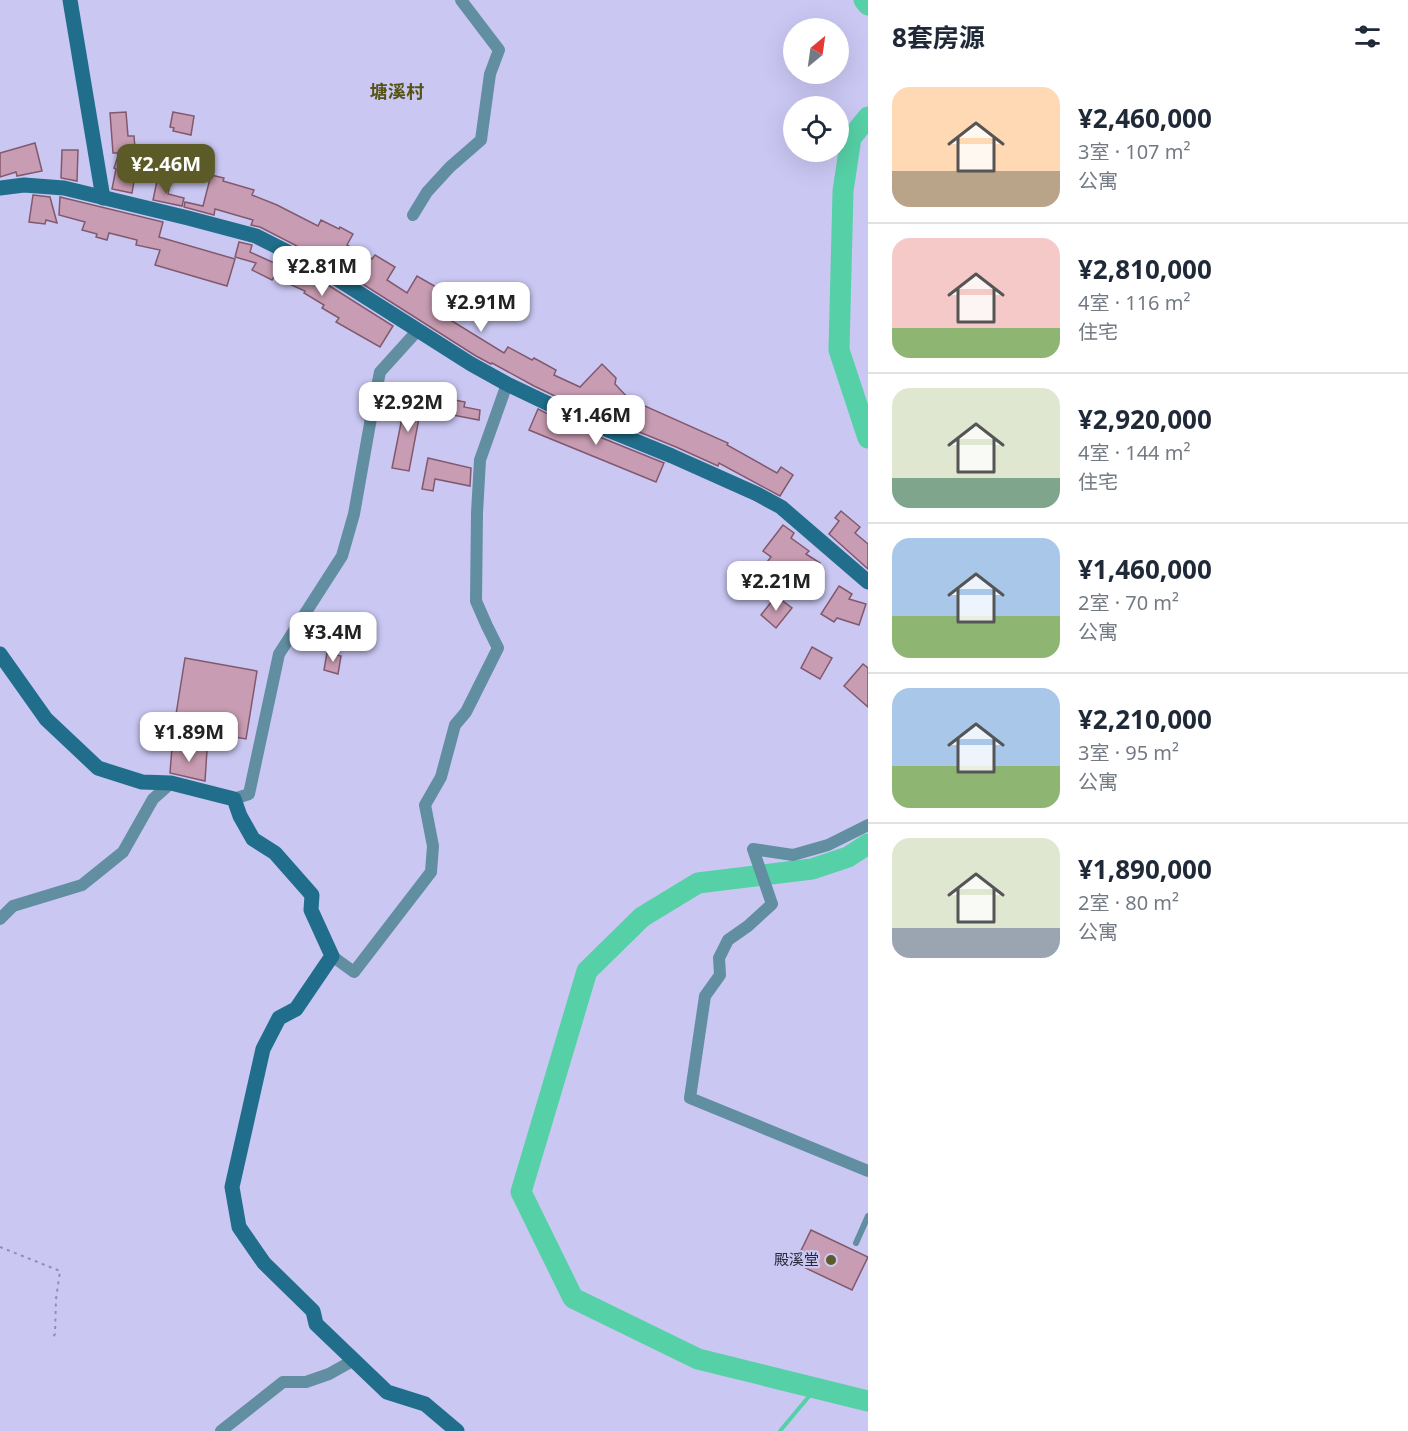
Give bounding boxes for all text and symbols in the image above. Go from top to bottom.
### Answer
north arrow [783,18,849,84]
map controls [783,18,849,162]
text: 8套房源 [892,19,985,55]
icon: filters [1351,20,1384,53]
district label: 塘溪村 [370,79,424,103]
button: locate [783,96,849,162]
text: ¥2,460,000 [1078,100,1212,136]
icon: home [940,111,1012,183]
text: 3室 · 107 m² [1078,138,1190,165]
pin: ¥2.46M [117,144,215,195]
text: ¥2.46M [131,150,201,177]
text: 公寓 [1078,167,1118,194]
pin: ¥2.81M [273,246,371,297]
text: ¥2,810,000 [1078,251,1212,287]
text: ¥2.81M [287,252,357,279]
icon: home [940,262,1012,334]
pin: ¥2.91M [432,282,530,333]
text: ¥2.91M [446,288,516,315]
text: 4室 · 116 m² [1078,289,1190,316]
text: 住宅 [1078,318,1118,345]
pin: ¥2.92M [359,382,457,433]
text: ¥2.92M [373,388,443,415]
pin: ¥1.46M [547,395,645,446]
text: ¥1.46M [561,401,631,428]
text: ¥2,920,000 [1078,401,1212,437]
icon: home [940,412,1012,484]
text: 4室 · 144 m² [1078,439,1190,466]
text: 住宅 [1078,468,1118,495]
text: ¥1,460,000 [1078,551,1212,587]
pin: ¥2.21M [727,561,825,612]
icon: home [940,562,1012,634]
text: ¥2.21M [741,567,811,594]
text: 2室 · 70 m² [1078,589,1179,616]
pin: ¥3.4M [291,612,375,663]
text: ¥3.4M [304,618,362,645]
text: 公寓 [1078,618,1118,645]
text: ¥2,210,000 [1078,701,1212,737]
pin: ¥1.89M [140,712,238,763]
icon: home [940,712,1012,784]
text: ¥1.89M [154,718,224,745]
text: 3室 · 95 m² [1078,739,1179,766]
text: 公寓 [1078,768,1118,795]
text: ¥1,890,000 [1078,851,1212,887]
icon: home [940,862,1012,934]
text: 2室 · 80 m² [1078,889,1179,916]
text: 公寓 [1078,918,1118,945]
place label: 殿溪堂 [774,1249,819,1269]
marker: 殿溪堂 [824,1253,838,1267]

